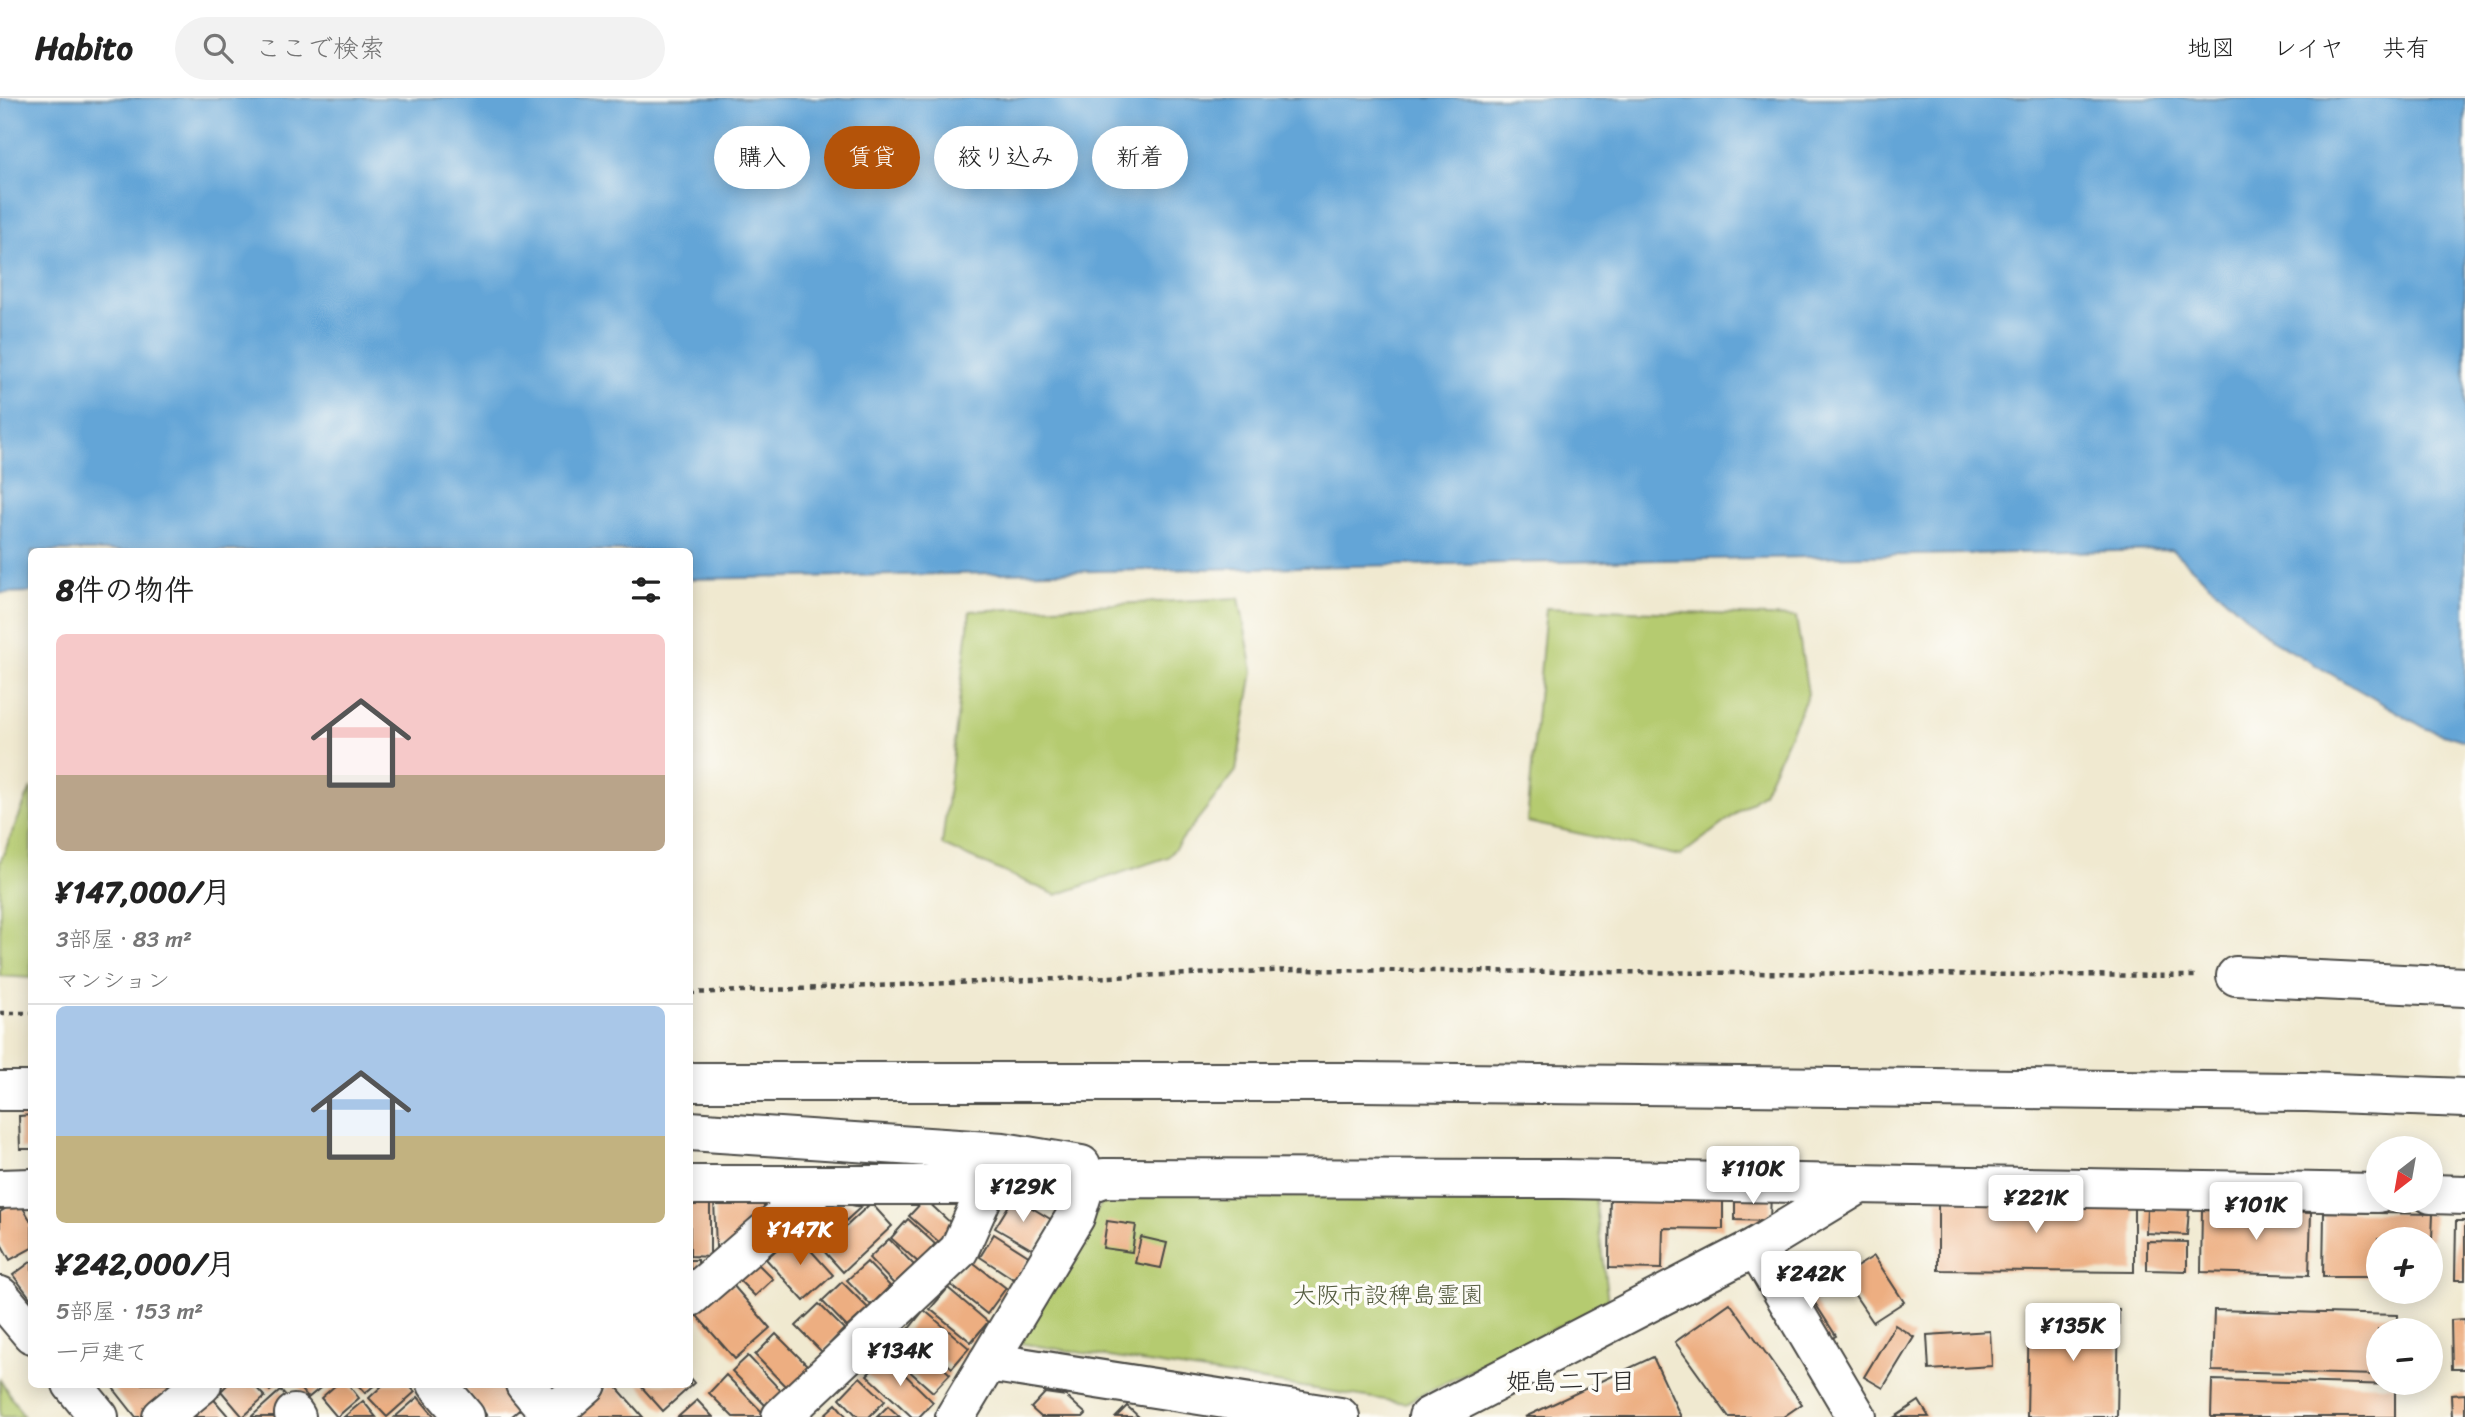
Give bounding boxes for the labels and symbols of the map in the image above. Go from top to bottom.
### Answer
north arrow [2366,1136,2443,1213]
pin: ¥110K [1704,1146,1802,1206]
pin: ¥129K [974,1164,1072,1224]
pin: ¥221K [1987,1176,2085,1235]
pin: ¥101K [2207,1182,2305,1242]
pin: ¥147K [751,1208,849,1267]
pin: ¥242K [1762,1252,1860,1311]
park label: 大阪市設稗島霊園 [1292,1274,1484,1316]
pin: ¥135K [2024,1304,2122,1363]
pin: ¥134K [851,1328,949,1388]
district label: 姫島二丁目 [1506,1358,1636,1404]

